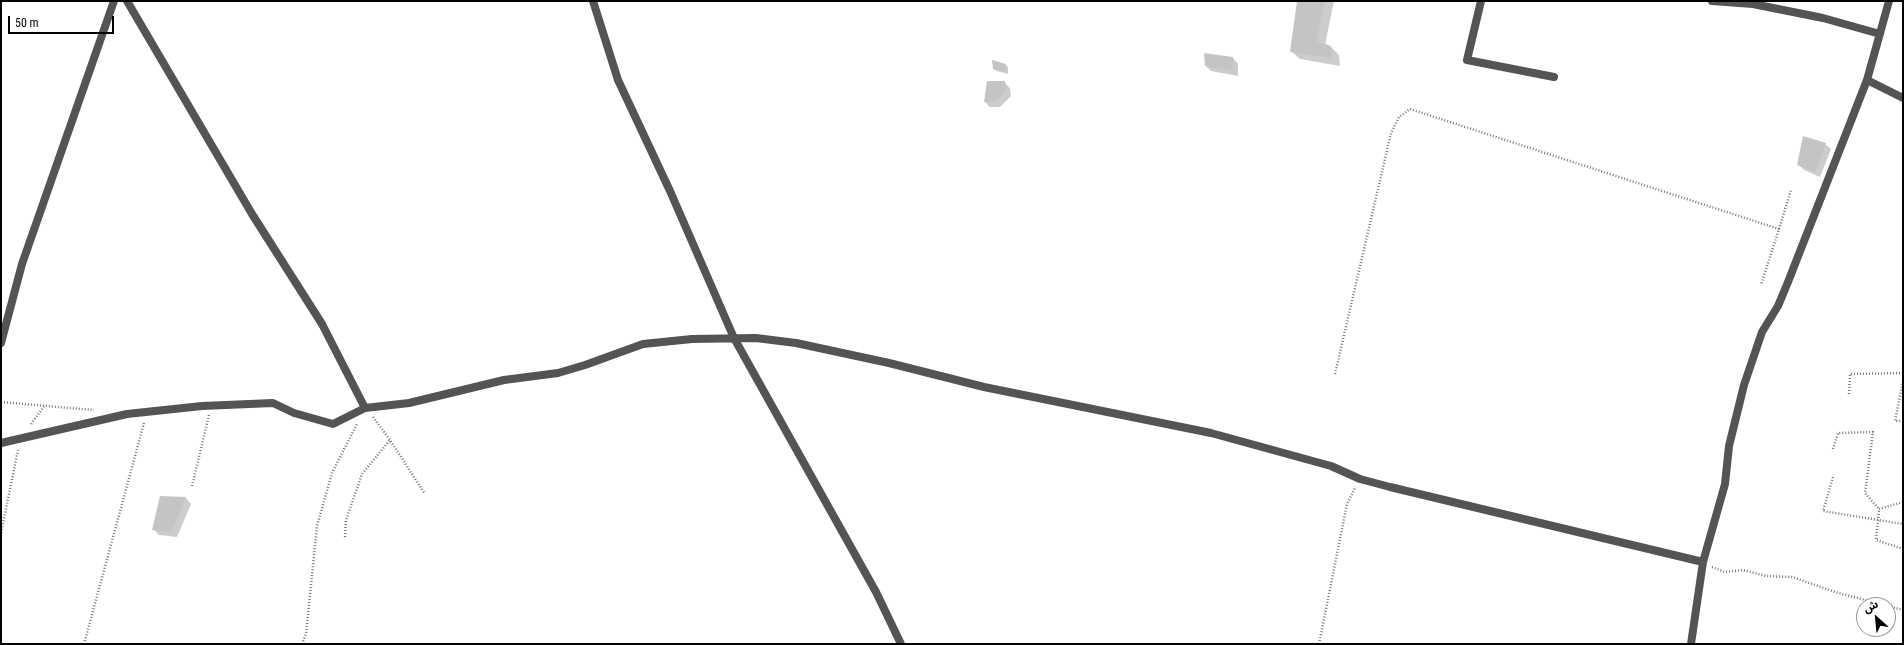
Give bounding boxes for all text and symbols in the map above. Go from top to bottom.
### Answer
scale bar [10,8,116,34]
text: 50 m [15,16,39,30]
north arrow [1856,597,1896,637]
text: ش [1861,598,1880,616]

